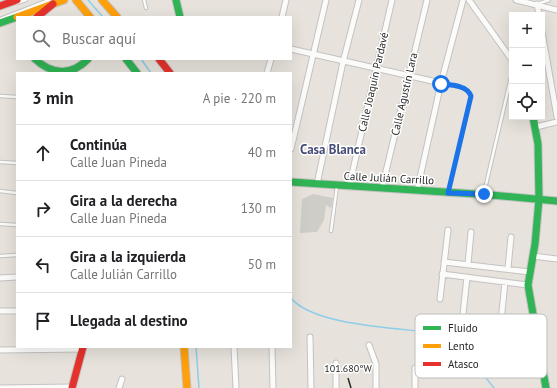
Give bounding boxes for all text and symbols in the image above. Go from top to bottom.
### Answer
map controls [509,12,545,120]
button: + [509,12,545,48]
search box [16,16,292,60]
icon: search [30,27,52,49]
text: Buscar aquí [62,29,136,48]
street label: Calle Joaquín Pardavé [355,30,391,133]
button: − [509,48,545,84]
street label: Calle Agustín Lara [388,51,420,137]
route start [432,75,450,93]
button: locate [509,84,545,120]
text: 3 min [32,87,73,109]
text: A pie · 220 m [203,90,276,107]
text: Continúa [70,135,127,154]
district label: Casa Blanca [300,141,366,158]
icon: ahead [32,142,54,164]
text: 40 m [248,144,276,161]
text: Calle Juan Pineda [70,154,167,171]
street label: Calle Julián Carrillo [343,169,435,187]
route end [475,185,493,203]
text: Gira a la derecha [70,191,177,210]
icon: right [32,198,54,220]
text: 130 m [241,200,276,217]
text: Calle Juan Pineda [70,210,167,227]
text: Gira a la izquierda [70,247,186,266]
icon: left [32,254,54,276]
text: 50 m [248,256,276,273]
text: Calle Julián Carrillo [70,266,177,283]
icon: arrive [32,310,54,332]
text: Llegada al destino [70,311,188,330]
legend [415,314,547,378]
text: Fluido [448,321,478,335]
text: Lento [448,339,474,353]
text: Atasco [448,357,479,371]
text: 101.680°W [324,362,372,375]

